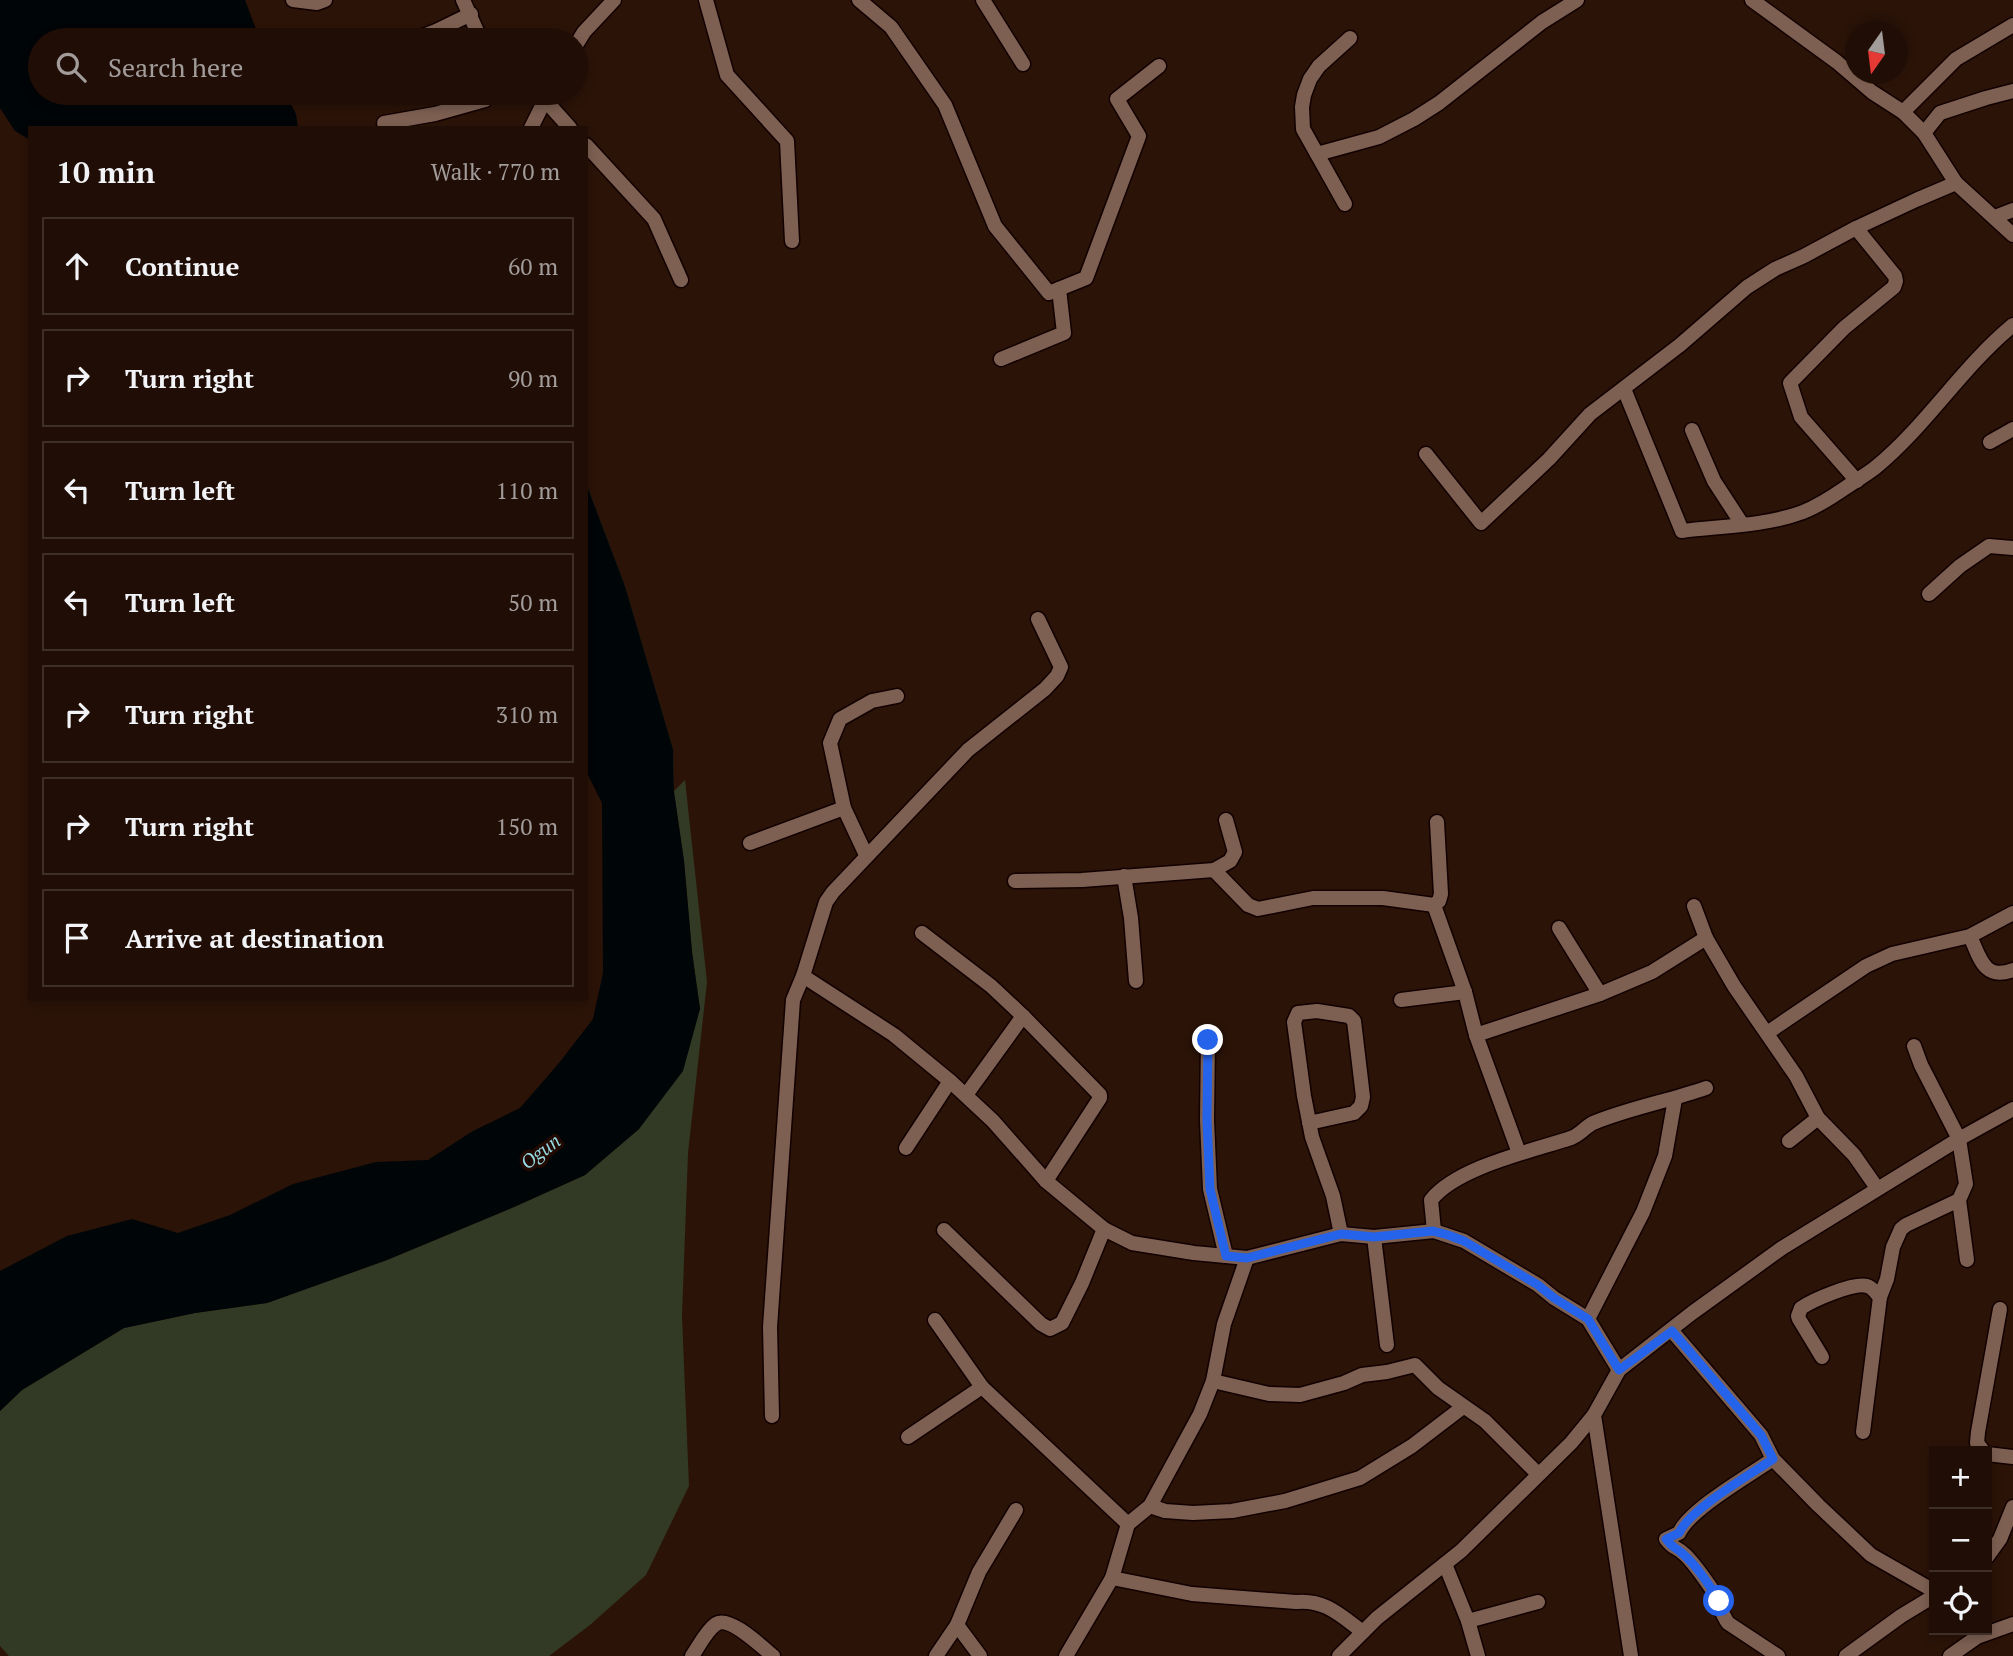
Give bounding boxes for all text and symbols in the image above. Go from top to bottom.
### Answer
north arrow [1845,21,1908,84]
search box [28,28,588,105]
icon: search [52,48,90,86]
text: Search here [108,50,243,84]
text: 10 min [56,152,155,192]
text: Walk · 770 m [431,156,560,187]
icon: ahead [58,247,96,285]
text: Continue [125,249,239,283]
text: 60 m [508,251,558,282]
icon: right [58,359,96,397]
text: Turn right [125,361,254,395]
text: 90 m [508,363,558,394]
icon: left [58,471,96,509]
text: Turn left [125,473,235,507]
text: 110 m [496,475,558,506]
icon: left [58,583,96,621]
text: Turn left [125,585,235,619]
text: 50 m [508,587,558,618]
icon: right [58,695,96,733]
text: Turn right [125,697,254,731]
text: 310 m [496,699,558,730]
icon: right [58,807,96,845]
text: Turn right [125,809,254,843]
text: 150 m [496,811,558,842]
icon: arrive [58,919,96,957]
text: Arrive at destination [125,921,384,955]
route end [1192,1024,1223,1055]
water label: Ogun [515,1128,565,1174]
map controls [1929,1446,1992,1635]
button: + [1929,1446,1992,1509]
button: − [1929,1509,1992,1572]
button: locate [1929,1572,1992,1635]
route start [1703,1585,1734,1616]

